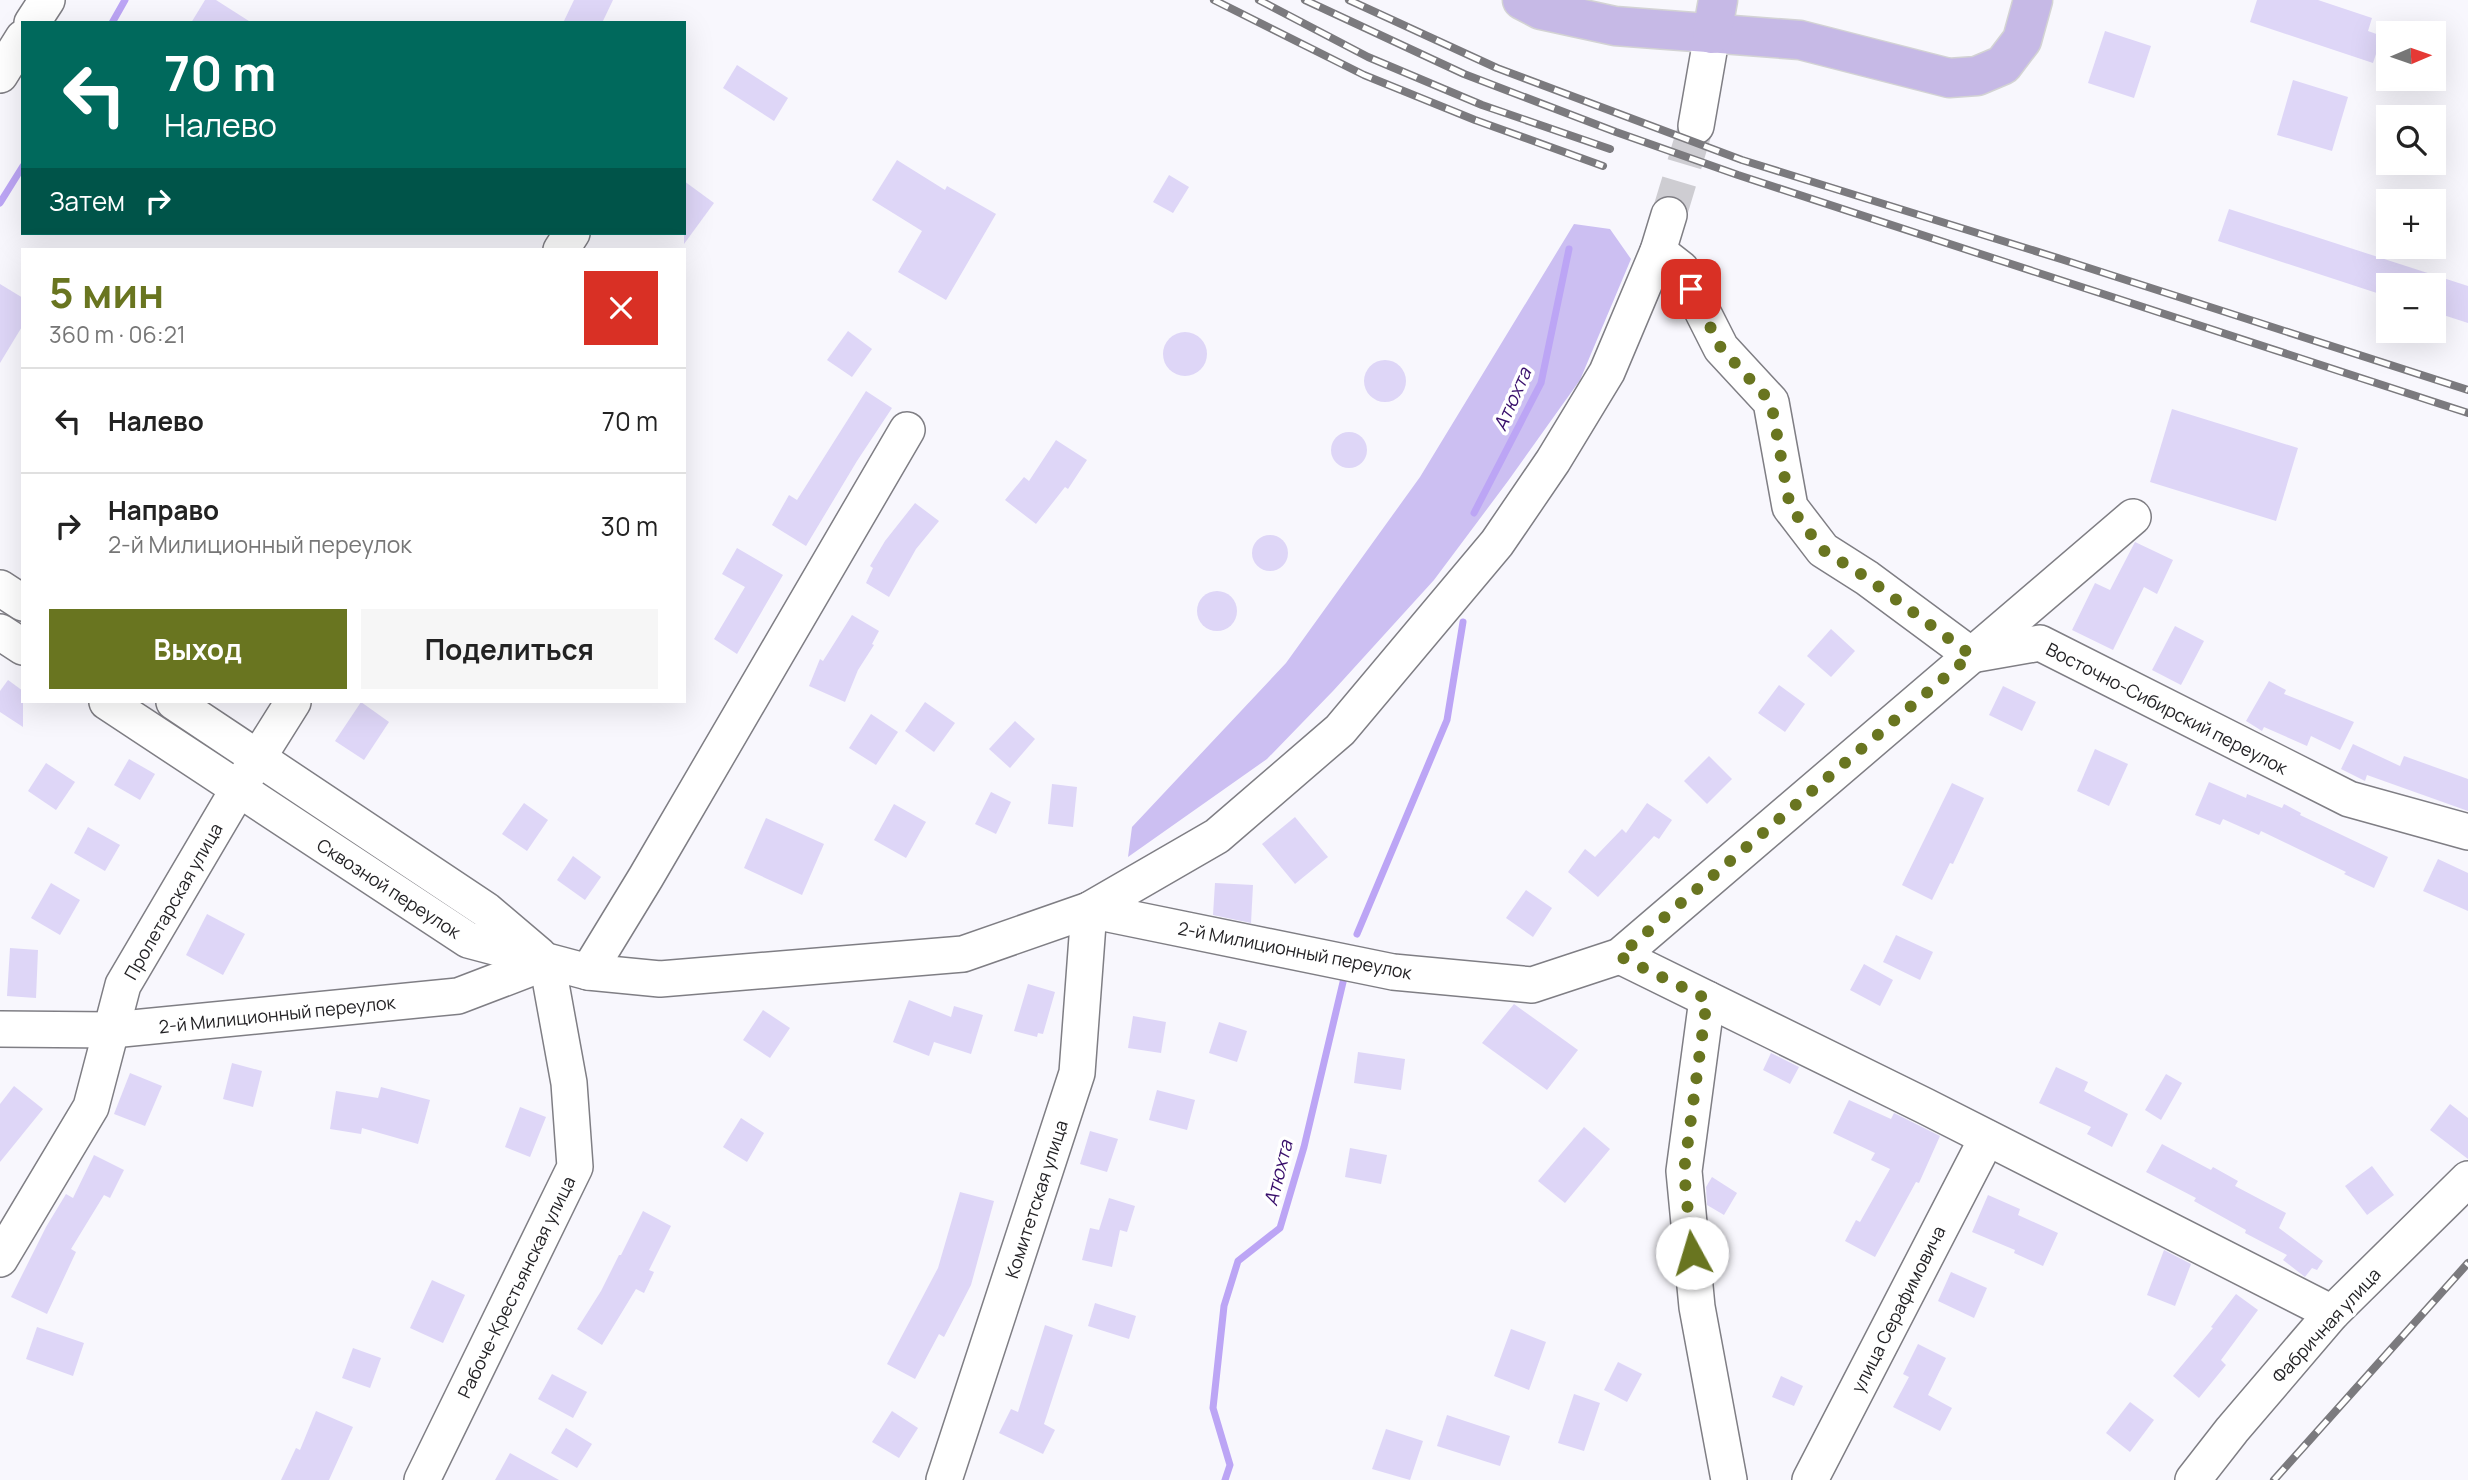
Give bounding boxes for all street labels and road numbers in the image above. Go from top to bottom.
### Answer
street label: Восточно-Сибирский переулок [2042,636,2293,780]
street label: Пролетарская улица [118,818,228,984]
street label: Сквозной переулок [312,832,466,944]
street label: 2-й Милиционный переулок [1176,916,1415,985]
street label: 2-й Милиционный переулок [158,990,397,1038]
street label: Комитетская улица [999,1117,1073,1281]
street label: Рабоче-Крестьянская улица [452,1172,580,1402]
street label: улица Серафимовича [1845,1221,1951,1397]
street label: Фабричная улица [2266,1262,2386,1388]

